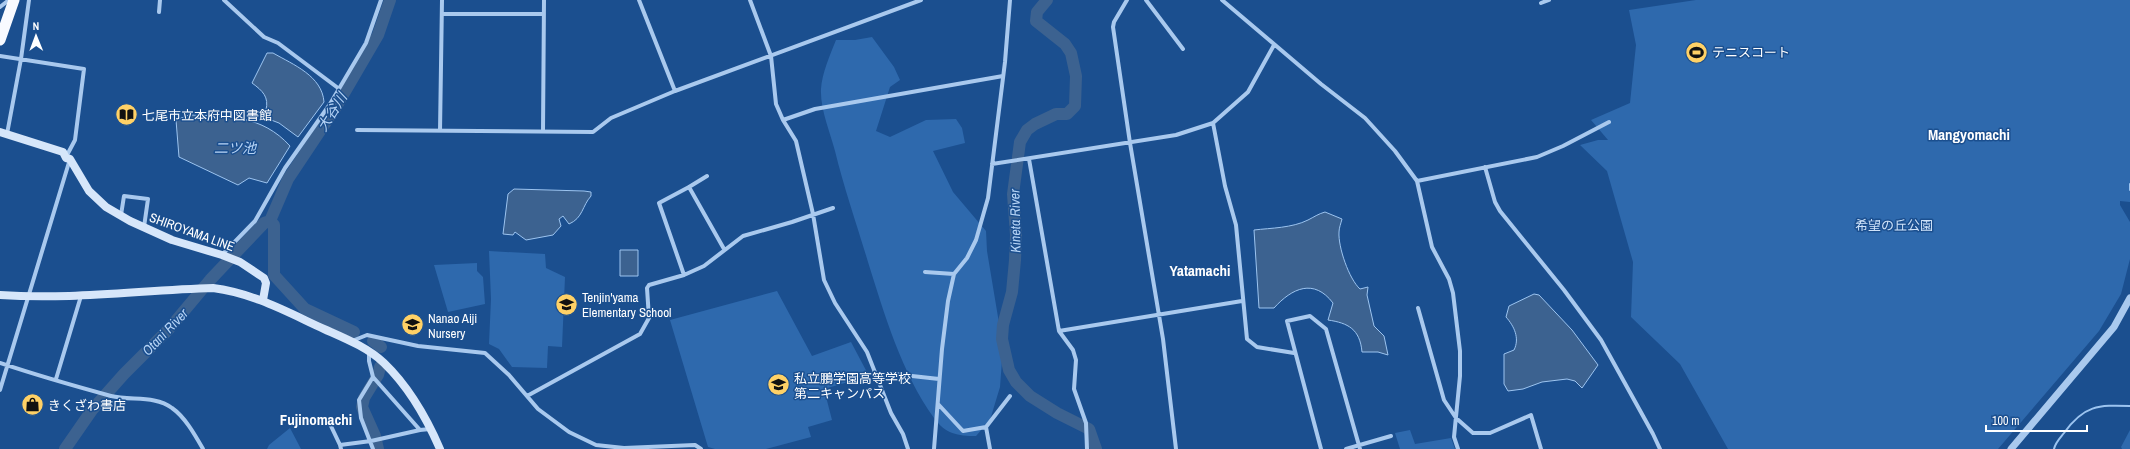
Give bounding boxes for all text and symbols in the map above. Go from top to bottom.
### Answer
north arrow [16,16,56,56]
text: N [32,19,39,33]
sports icon: テニスコート [1683,39,1709,65]
place label: テニスコート [1712,44,1790,61]
water label: 大谷川 [313,88,352,135]
library icon: 七尾市立本府中図書館 [114,102,140,128]
place label: 七尾市立本府中図書館 [142,107,272,124]
district label: Mangyomachi [1928,124,2010,145]
water label: 二ツ池 [214,139,258,157]
water label: Kineta River [1005,188,1025,253]
street label: SHIROYAMA LINE [147,209,237,255]
park label: 希望の丘公園 [1855,217,1933,234]
district label: Yatamachi [1170,260,1230,281]
place label: Tenjin'yama Elementary School [582,289,671,321]
school or university icon: Tenjin'yama Elementary School [553,291,579,317]
water label: Otani River [138,304,193,359]
place label: Nanao Aiji Nursery [428,310,477,342]
school or university icon: Nanao Aiji Nursery [400,312,426,338]
place label: 私立鵬学園高等学校 第二キャンパス [794,370,911,402]
school or university icon: 私立鵬学園高等学校 第二キャンパス [766,372,792,398]
shop icon: きくざわ書店 [20,392,46,418]
place label: きくざわ書店 [48,397,126,414]
scale bar [1986,407,2087,433]
district label: Fujinomachi [280,409,352,430]
text: 100 m [1992,413,2019,429]

